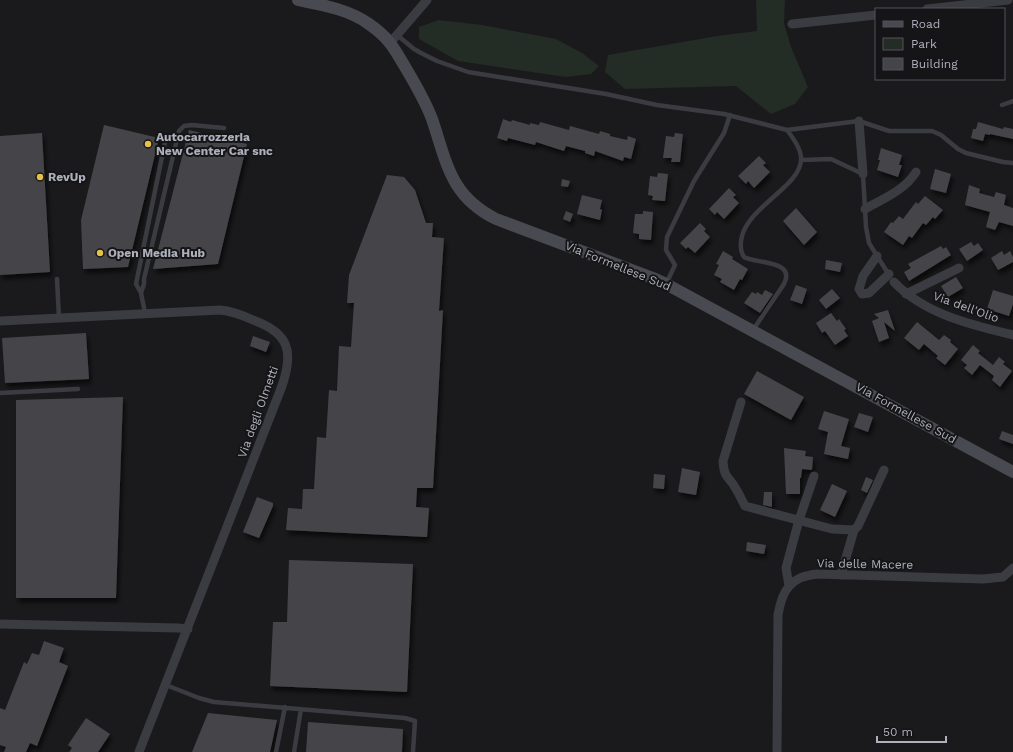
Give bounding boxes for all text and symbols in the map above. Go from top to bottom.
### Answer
legend [875,8,1005,80]
text: Road [911,17,940,31]
text: Park [911,37,937,51]
text: Building [911,57,958,71]
place label: Autocarrozzeria New Center Car snc [156,130,273,158]
marker: Autocarrozzeria New Center Car snc [143,139,153,149]
place label: RevUp [48,170,86,184]
marker: RevUp [35,172,45,182]
street label: Via Formellese Sud [563,238,673,294]
place label: Open Media Hub [108,246,206,260]
marker: Open Media Hub [95,248,105,258]
street label: Via dell'Olio [931,289,1001,325]
street label: Via degli Olmetti [235,364,281,460]
street label: Via Formellese Sud [853,380,959,446]
street label: Via delle Macere [817,556,914,572]
scale bar [877,718,946,744]
text: 50 m [883,725,913,739]

